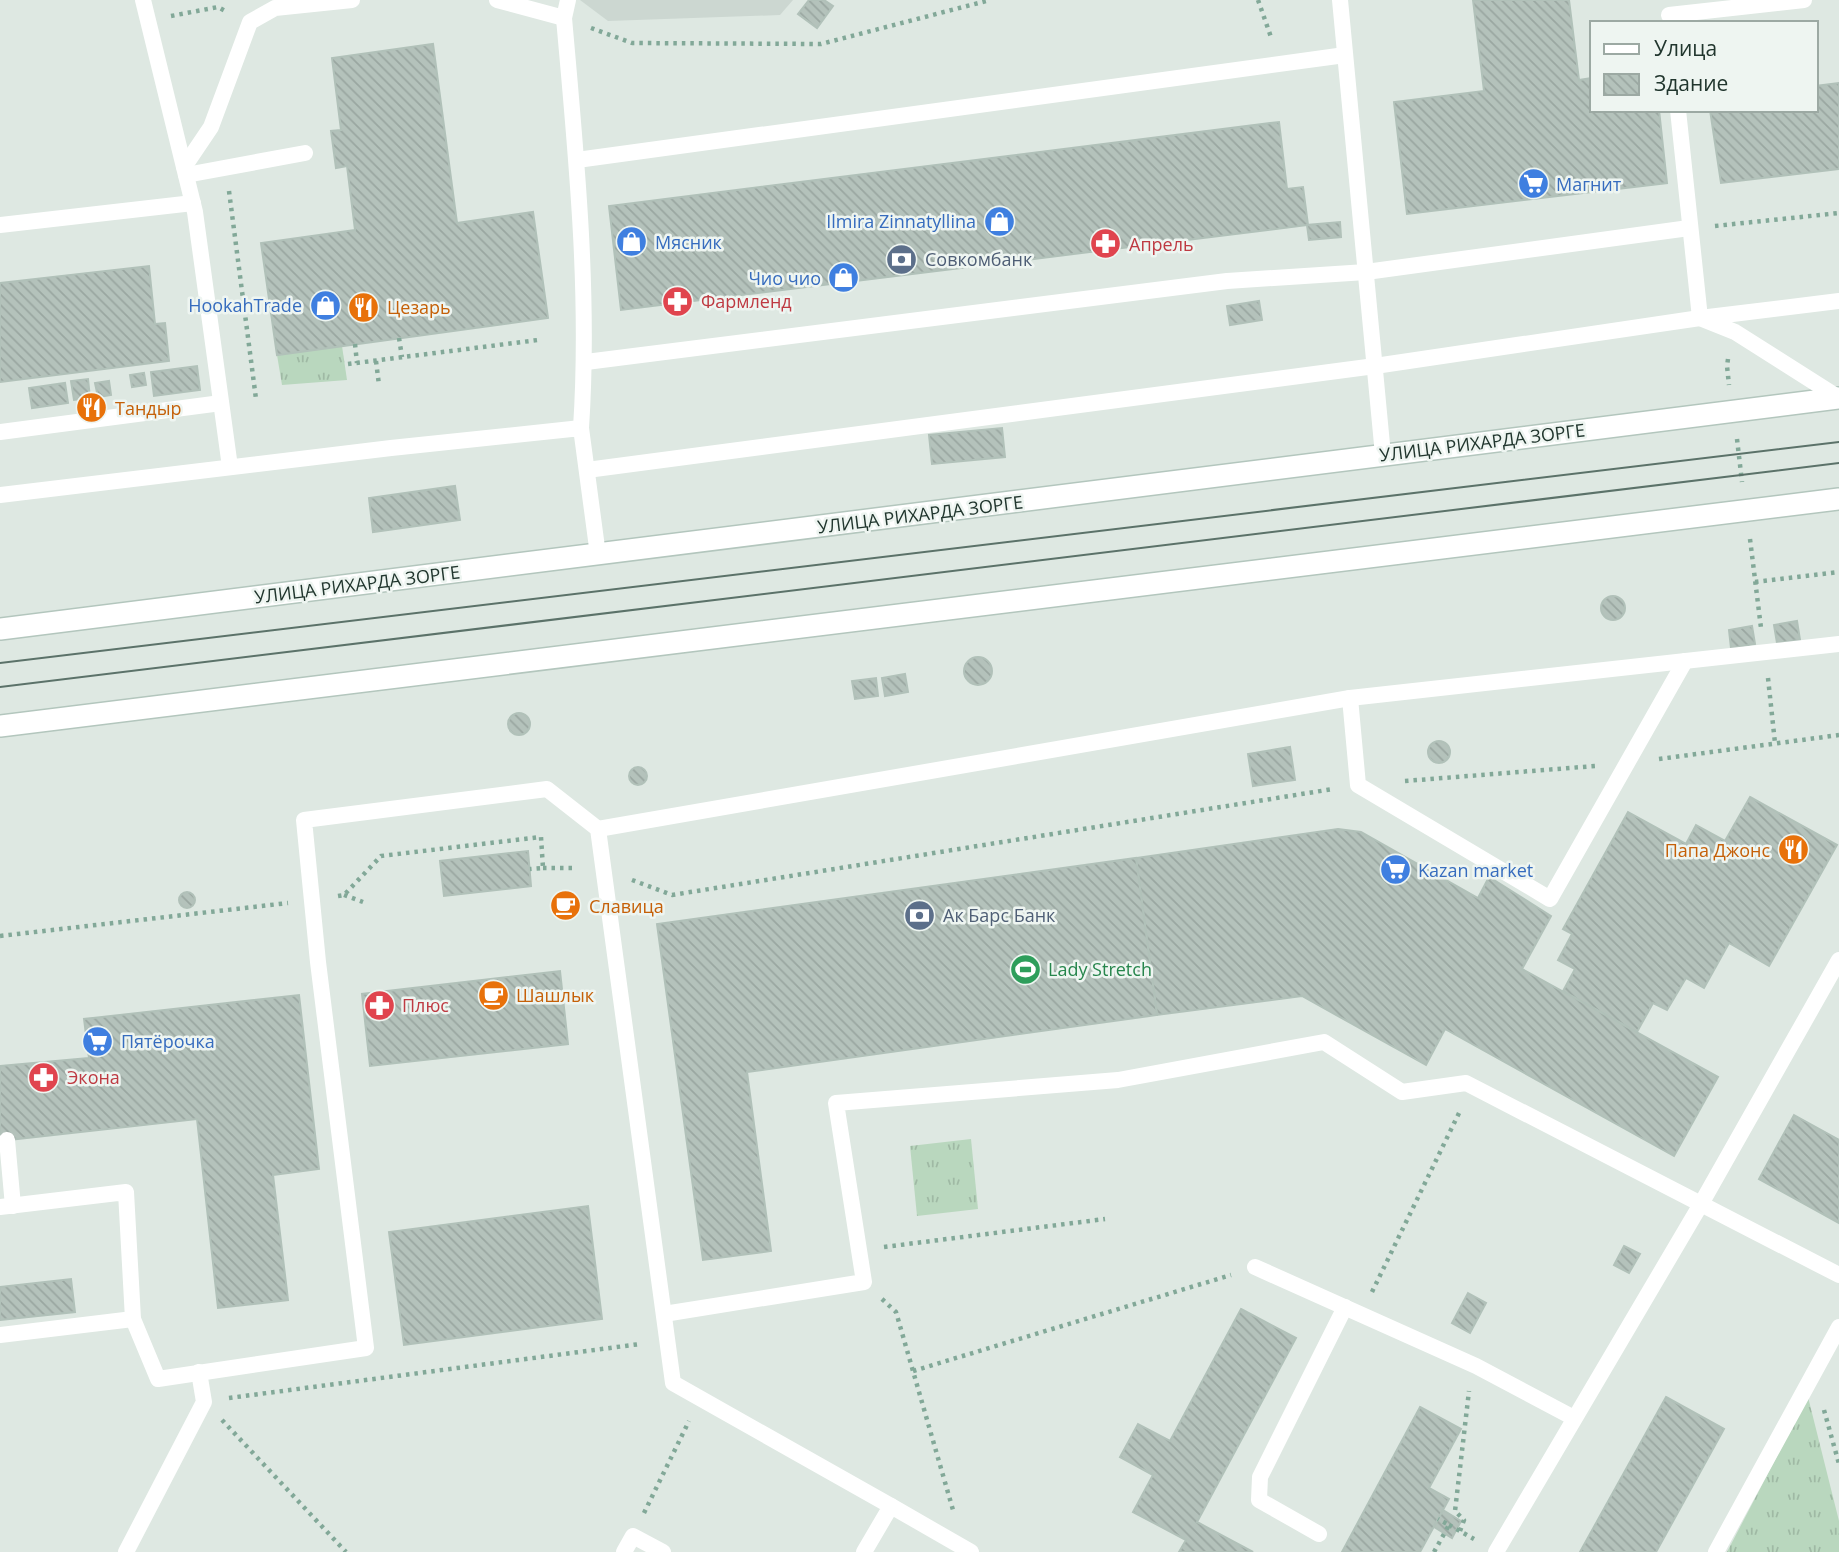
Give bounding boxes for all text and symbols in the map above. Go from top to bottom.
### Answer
legend [1590,21,1818,112]
text: Улица [1654,34,1717,62]
text: Здание [1654,69,1728,97]
supermarket icon: Магнит [1516,167,1550,201]
place label: Магнит [1556,172,1622,196]
shop icon: Ilmira Zinnatyllina [982,204,1016,238]
place label: Ilmira Zinnatyllina [826,209,976,233]
shop icon: Мясник [615,225,649,259]
pharmacy icon: Апрель [1089,227,1123,261]
place label: Мясник [655,230,723,254]
place label: Апрель [1129,232,1194,256]
bank icon: Совкомбанк [885,242,919,276]
place label: Совкомбанк [925,247,1033,271]
shop icon: Чио чио [827,261,861,295]
place label: Чио чио [748,266,821,290]
pharmacy icon: Фармленд [661,284,695,318]
shop icon: HookahTrade [308,288,342,322]
place label: Фармленд [701,289,792,313]
restaurant icon: Цезарь [347,290,381,324]
place label: HookahTrade [188,293,302,317]
place label: Цезарь [387,295,451,319]
restaurant icon: Тандыр [75,391,109,425]
place label: Тандыр [115,396,182,420]
street label: УЛИЦА РИХАРДА ЗОРГЕ [1378,417,1586,467]
street label: УЛИЦА РИХАРДА ЗОРГЕ [816,489,1024,539]
street label: УЛИЦА РИХАРДА ЗОРГЕ [253,559,461,609]
restaurant icon: Папа Джонс [1776,833,1810,867]
place label: Папа Джонс [1665,838,1770,862]
supermarket icon: Kazan market [1378,853,1412,887]
place label: Kazan market [1418,858,1533,882]
cafe icon: Славица [549,889,583,923]
place label: Славица [589,894,664,918]
bank icon: Ак Барс Банк [903,898,937,932]
place label: Ак Барс Банк [943,903,1056,927]
sports icon: Lady Stretch [1008,952,1042,986]
place label: Lady Stretch [1048,957,1152,981]
cafe icon: Шашлык [476,978,510,1012]
place label: Шашлык [516,983,595,1007]
pharmacy icon: Плюс [362,988,396,1022]
place label: Плюс [402,993,449,1017]
supermarket icon: Пятёрочка [81,1024,115,1058]
place label: Пятёрочка [121,1029,215,1053]
pharmacy icon: Экона [27,1060,61,1094]
place label: Экона [67,1065,120,1089]

